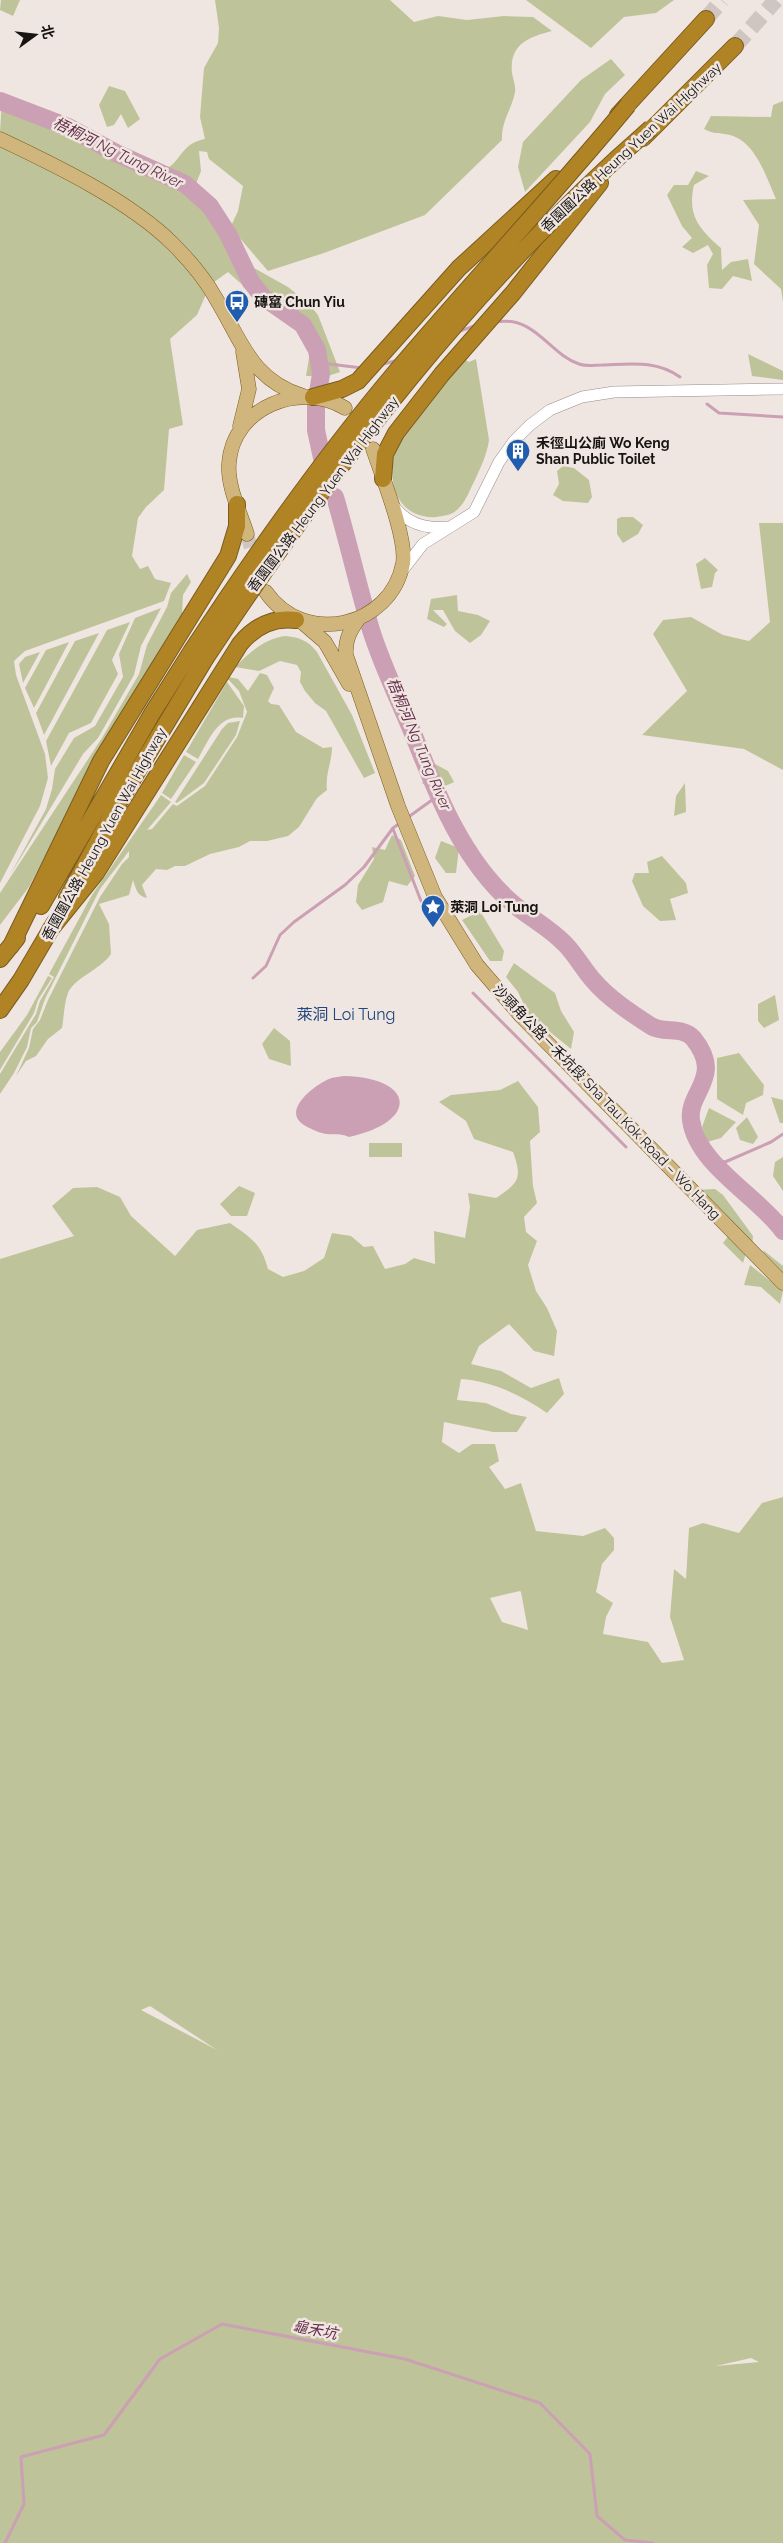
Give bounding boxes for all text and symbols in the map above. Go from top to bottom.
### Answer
north arrow [10,10,60,60]
text: 北 [38,23,57,40]
street label: 香園圍公路 Heung Yuen Wai Highway [538,59,725,235]
water label: 梧桐河 Ng Tung River [50,114,187,193]
bus stop icon: 磚窰 Chun Yiu [224,289,250,323]
place label: 磚窰 Chun Yiu [254,294,345,310]
street label: 香園圍公路 Heung Yuen Wai Highway [244,393,402,595]
place label: 禾徑山公廁 Wo Keng Shan Public Toilet [536,435,670,467]
building icon: 禾徑山公廁 Wo Keng Shan Public Toilet [505,438,531,472]
water label: 梧桐河 Ng Tung River [383,675,455,814]
street label: 香園圍公路 Heung Yuen Wai Highway [39,725,170,943]
place icon: 萊洞 Loi Tung [420,894,446,928]
place label: 萊洞 Loi Tung [450,899,538,915]
street label: 沙頭角公路－禾坑段 Sha Tau Kok Road – Wo Hang [490,981,724,1223]
district label: 萊洞 Loi Tung [297,1005,396,1024]
water label: 龜禾坑 [291,2317,341,2344]

